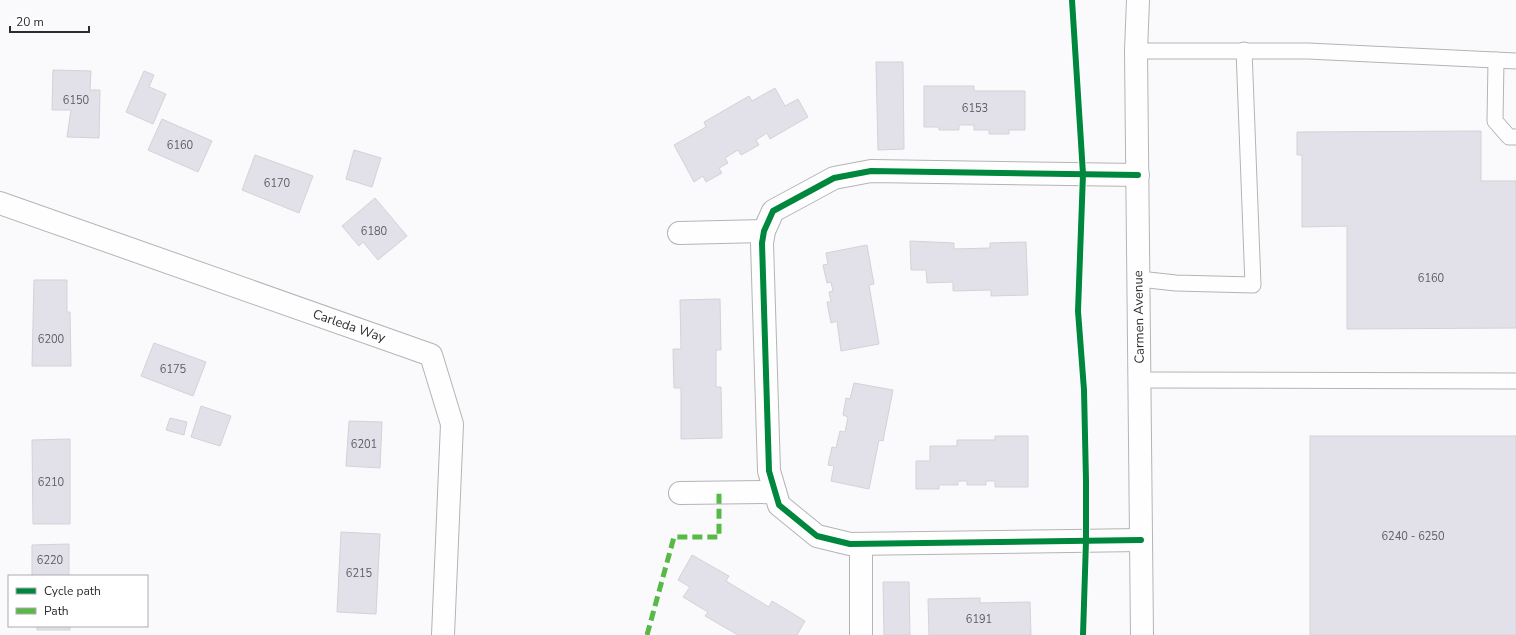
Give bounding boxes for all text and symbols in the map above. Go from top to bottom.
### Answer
scale bar [10,8,89,34]
text: 20 m [16,14,44,30]
house number: 6150 [63,93,90,108]
house number: 6153 [962,101,988,116]
house number: 6160 [167,138,194,153]
house number: 6170 [264,176,291,191]
house number: 6180 [361,224,388,239]
street label: Carmen Avenue [1129,270,1149,364]
house number: 6160 [1418,271,1445,286]
street label: Carleda Way [310,305,388,347]
house number: 6200 [38,332,65,347]
house number: 6175 [160,362,187,377]
house number: 6201 [351,437,377,452]
house number: 6210 [38,475,65,490]
house number: 6240 - 6250 [1381,529,1445,544]
house number: 6220 [37,553,64,568]
house number: 6215 [346,566,373,581]
legend [8,575,148,627]
text: Cycle path [44,583,101,599]
text: Path [44,603,69,619]
house number: 6191 [966,612,992,627]

